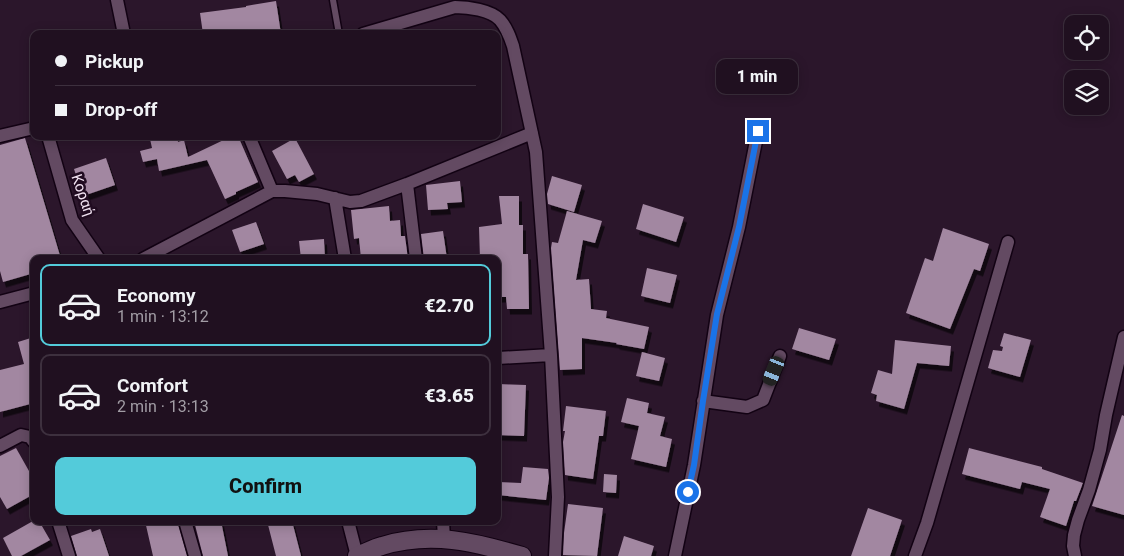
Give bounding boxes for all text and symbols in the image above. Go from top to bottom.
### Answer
map controls [1064,15,1109,115]
button: locate [1064,15,1109,60]
text: Pickup [85,50,144,73]
callout: 1 min [717,58,799,94]
text: 1 min [737,67,777,86]
button: layers [1064,70,1109,115]
text: Drop-off [85,98,157,121]
route end [747,120,769,142]
street label: Κοραή [67,172,99,218]
icon: car [57,283,102,328]
text: Economy [117,284,196,307]
text: €2.70 [425,294,474,317]
text: 1 min · 13:12 [117,307,209,326]
car [761,354,786,388]
icon: car [57,373,102,418]
text: Comfort [117,374,188,397]
text: €3.65 [425,384,474,407]
text: 2 min · 13:13 [117,397,209,416]
button: Confirm [55,457,476,515]
route start [677,481,699,503]

